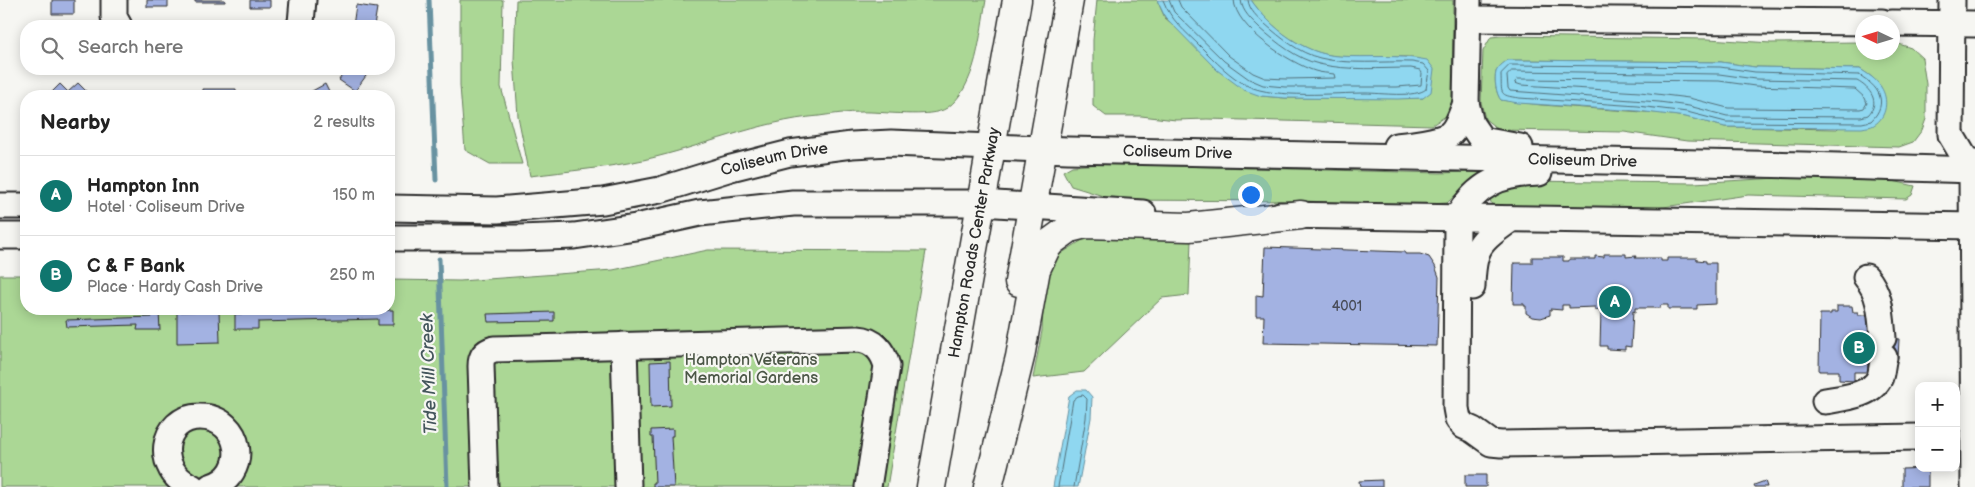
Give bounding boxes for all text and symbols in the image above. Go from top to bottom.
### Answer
north arrow [1855,15,1900,60]
search box [20,20,395,75]
icon: search [38,34,66,62]
text: Search here [78,36,183,59]
text: Nearby [40,110,110,135]
text: 2 results [313,113,375,132]
street label: Hampton Roads Center Parkway [944,125,1004,360]
street label: Coliseum Drive [718,139,829,180]
street label: Coliseum Drive [1123,142,1233,163]
street label: Coliseum Drive [1528,150,1638,171]
text: Hampton Inn [87,175,199,198]
your location [1238,182,1264,208]
text: A [51,186,61,205]
text: 150 m [333,186,375,205]
text: Hotel · Coliseum Drive [87,198,245,217]
text: C & F Bank [87,255,185,278]
text: B [50,266,62,285]
text: 250 m [329,266,375,285]
text: Place · Hardy Cash Drive [87,278,263,297]
pin: A [1599,283,1631,321]
house number: 4001 [1332,298,1362,315]
water label: Tide Mill Creek [416,312,442,435]
pin: B [1843,329,1875,367]
park label: Hampton Veterans Memorial Gardens [684,351,818,388]
map controls [1915,382,1960,472]
button: + [1915,382,1960,427]
button: − [1915,427,1960,472]

